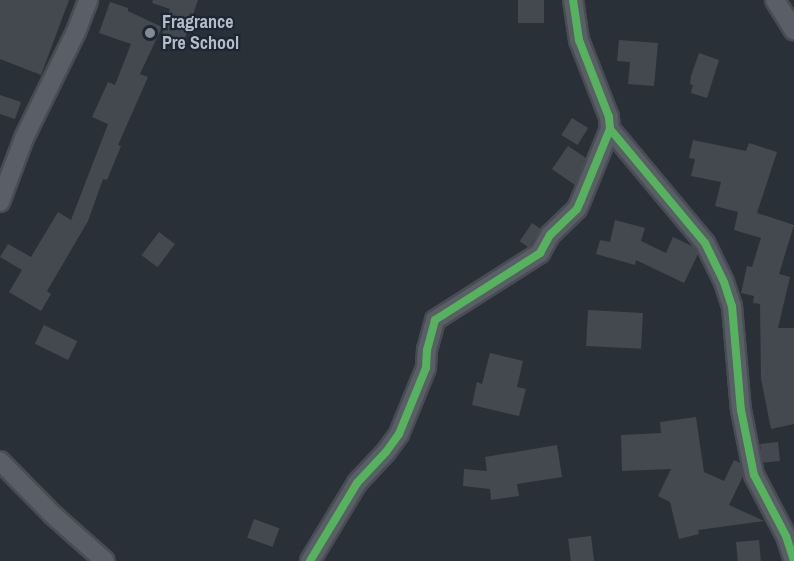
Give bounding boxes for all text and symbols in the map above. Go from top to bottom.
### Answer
place label: Fragrance Pre School [162,12,239,54]
marker: Fragrance Pre School [143,26,157,40]

